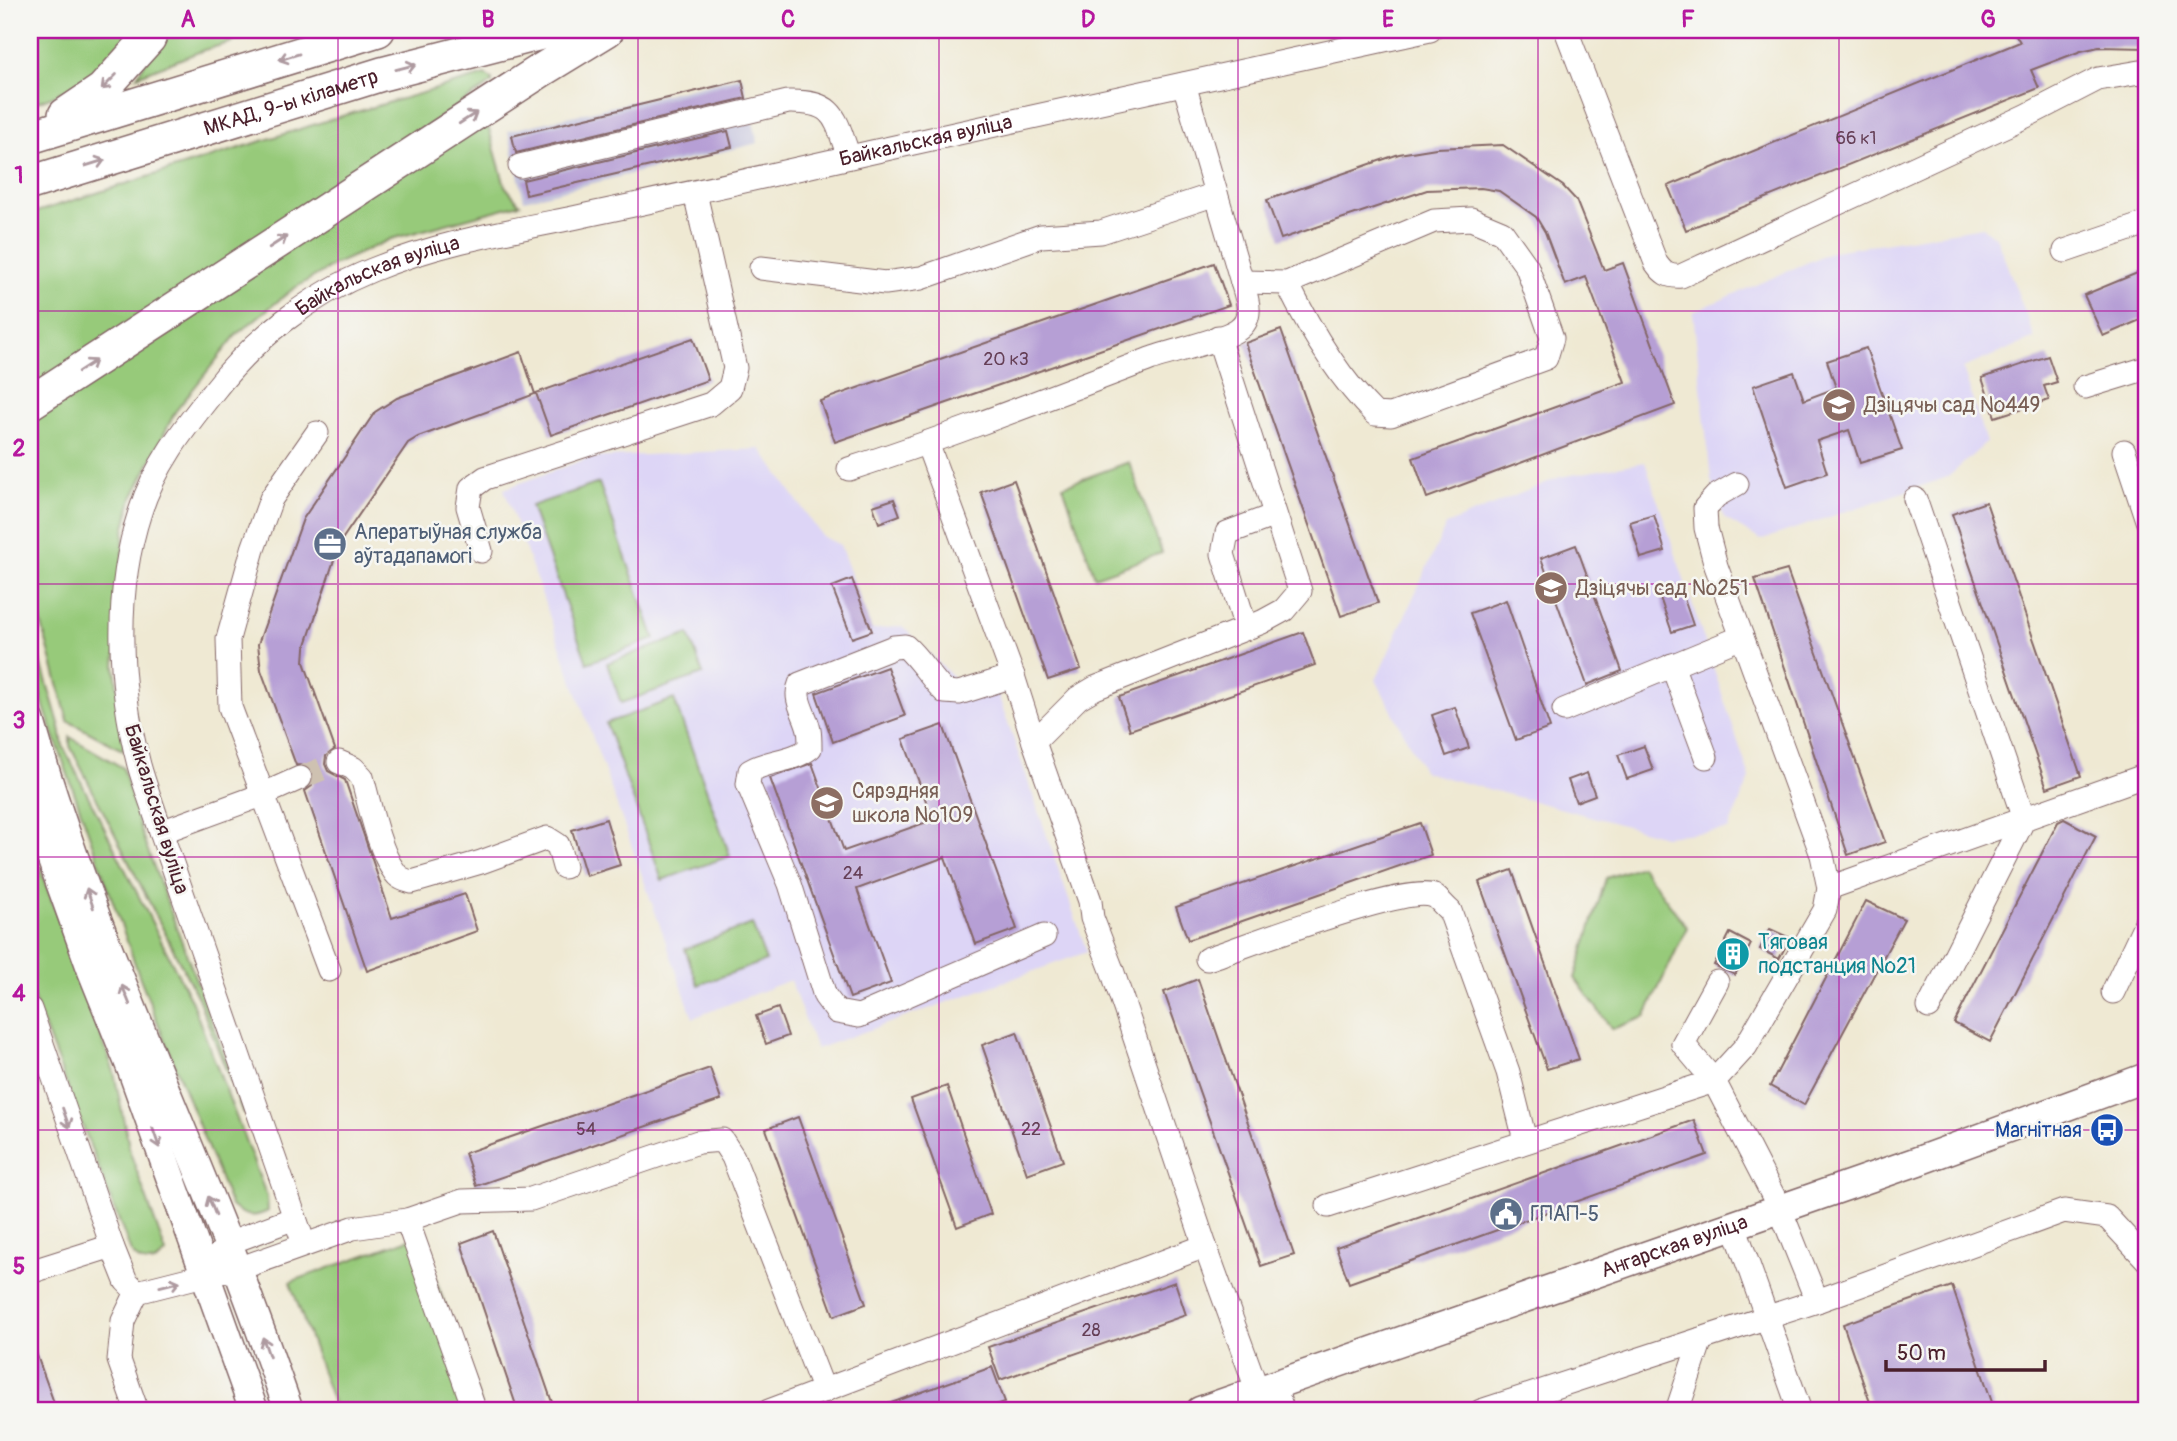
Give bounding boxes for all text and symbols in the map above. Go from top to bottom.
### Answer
text: A [181,5,196,34]
text: B [481,5,495,34]
text: C [781,5,795,34]
text: D [1081,5,1095,34]
text: E [1382,5,1394,34]
text: F [1681,5,1695,34]
text: G [1980,5,1996,34]
one-way arrow [278,51,300,64]
one-way arrow [395,60,417,73]
street label: МКАД, 9-ы кіламетр [200,63,382,142]
one-way arrow [101,74,118,91]
street label: Байкальская вуліца [837,108,1015,173]
one-way arrow [458,110,477,125]
house number: 66 к1 [1835,127,1877,150]
one-way arrow [84,155,106,168]
text: 1 [15,161,24,190]
street label: Байкальская вуліца [290,229,462,322]
one-way arrow [267,235,287,249]
house number: 20 к3 [983,348,1029,371]
one-way arrow [77,359,96,373]
school or university icon: Дзіцячы сад №449 [1820,386,1858,424]
place label: Дзіцячы сад №449 [1863,392,2040,419]
text: 2 [13,434,26,463]
place label: Аператыўная служба аўтадапамогі [354,519,542,570]
office icon: Аператыўная служба аўтадапамогі [311,525,349,563]
school or university icon: Дзіцячы сад №251 [1532,569,1570,607]
place label: Дзіцячы сад №251 [1575,575,1749,602]
text: 3 [13,706,25,735]
street label: Байкальская вуліца [118,721,195,897]
place label: Сярэдняя школа №109 [852,778,973,829]
school or university icon: Сярэдняя школа №109 [808,784,846,822]
house number: 24 [843,862,864,885]
one-way arrow [83,887,95,909]
place label: Тяговая подстанция №21 [1758,929,1916,980]
building icon: Тяговая подстанция №21 [1714,935,1752,973]
text: 4 [12,979,26,1008]
one-way arrow [119,985,132,1007]
one-way arrow [61,1107,74,1129]
bus stop icon: Магнітная [2088,1111,2126,1149]
place label: Магнітная [1995,1117,2082,1144]
house number: 54 [576,1118,597,1141]
house number: 22 [1021,1118,1041,1141]
one-way arrow [151,1126,163,1148]
public building icon: ГПАП-5 [1487,1195,1525,1233]
one-way arrow [205,1196,218,1217]
place label: ГПАП-5 [1530,1201,1599,1228]
street label: Ангарская вуліца [1597,1208,1751,1284]
text: 5 [13,1252,25,1281]
one-way arrow [159,1277,181,1290]
house number: 28 [1081,1319,1101,1342]
scale bar [1886,1329,2046,1373]
one-way arrow [259,1336,271,1358]
text: 50 m [1897,1340,1946,1367]

